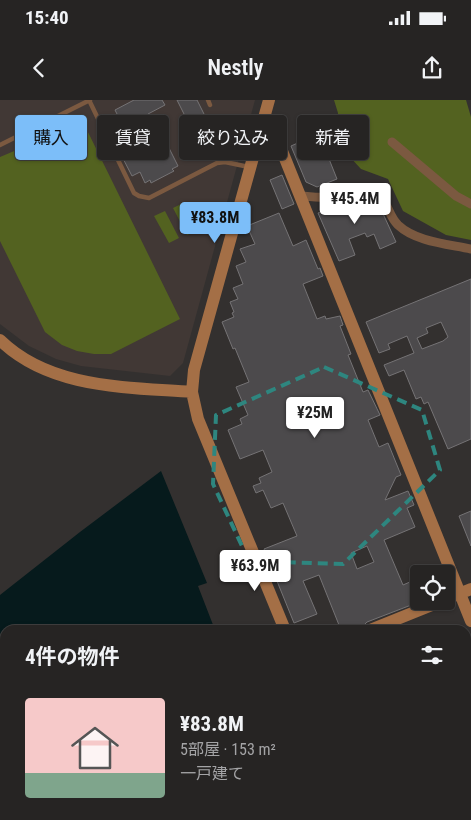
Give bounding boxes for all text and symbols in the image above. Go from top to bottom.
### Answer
text: 15:40 [25,6,69,29]
icon: back [25,54,53,82]
icon: share [418,54,446,82]
text: Nestly [208,55,263,80]
chip: 購入 [15,115,87,160]
chip: 賃貸 [97,115,169,160]
chip: 絞り込み [179,115,287,160]
chip: 新着 [297,115,369,160]
pin: ¥45.4M [314,182,396,225]
text: ¥45.4M [331,189,379,208]
pin: ¥83.8M [174,202,256,244]
text: ¥83.8M [191,208,239,227]
pin: ¥25M [285,396,345,439]
text: ¥25M [297,403,333,422]
pin: ¥63.9M [214,550,296,592]
text: ¥63.9M [231,556,279,575]
map controls [410,565,455,610]
button: locate [410,565,455,610]
icon: filters [418,641,446,669]
text: 4件の物件 [25,645,120,669]
text: ¥83.8M [180,712,244,736]
icon: home [65,718,125,778]
text: 5部屋 · 153 m² [180,740,276,759]
text: 一戸建て [180,764,244,783]

